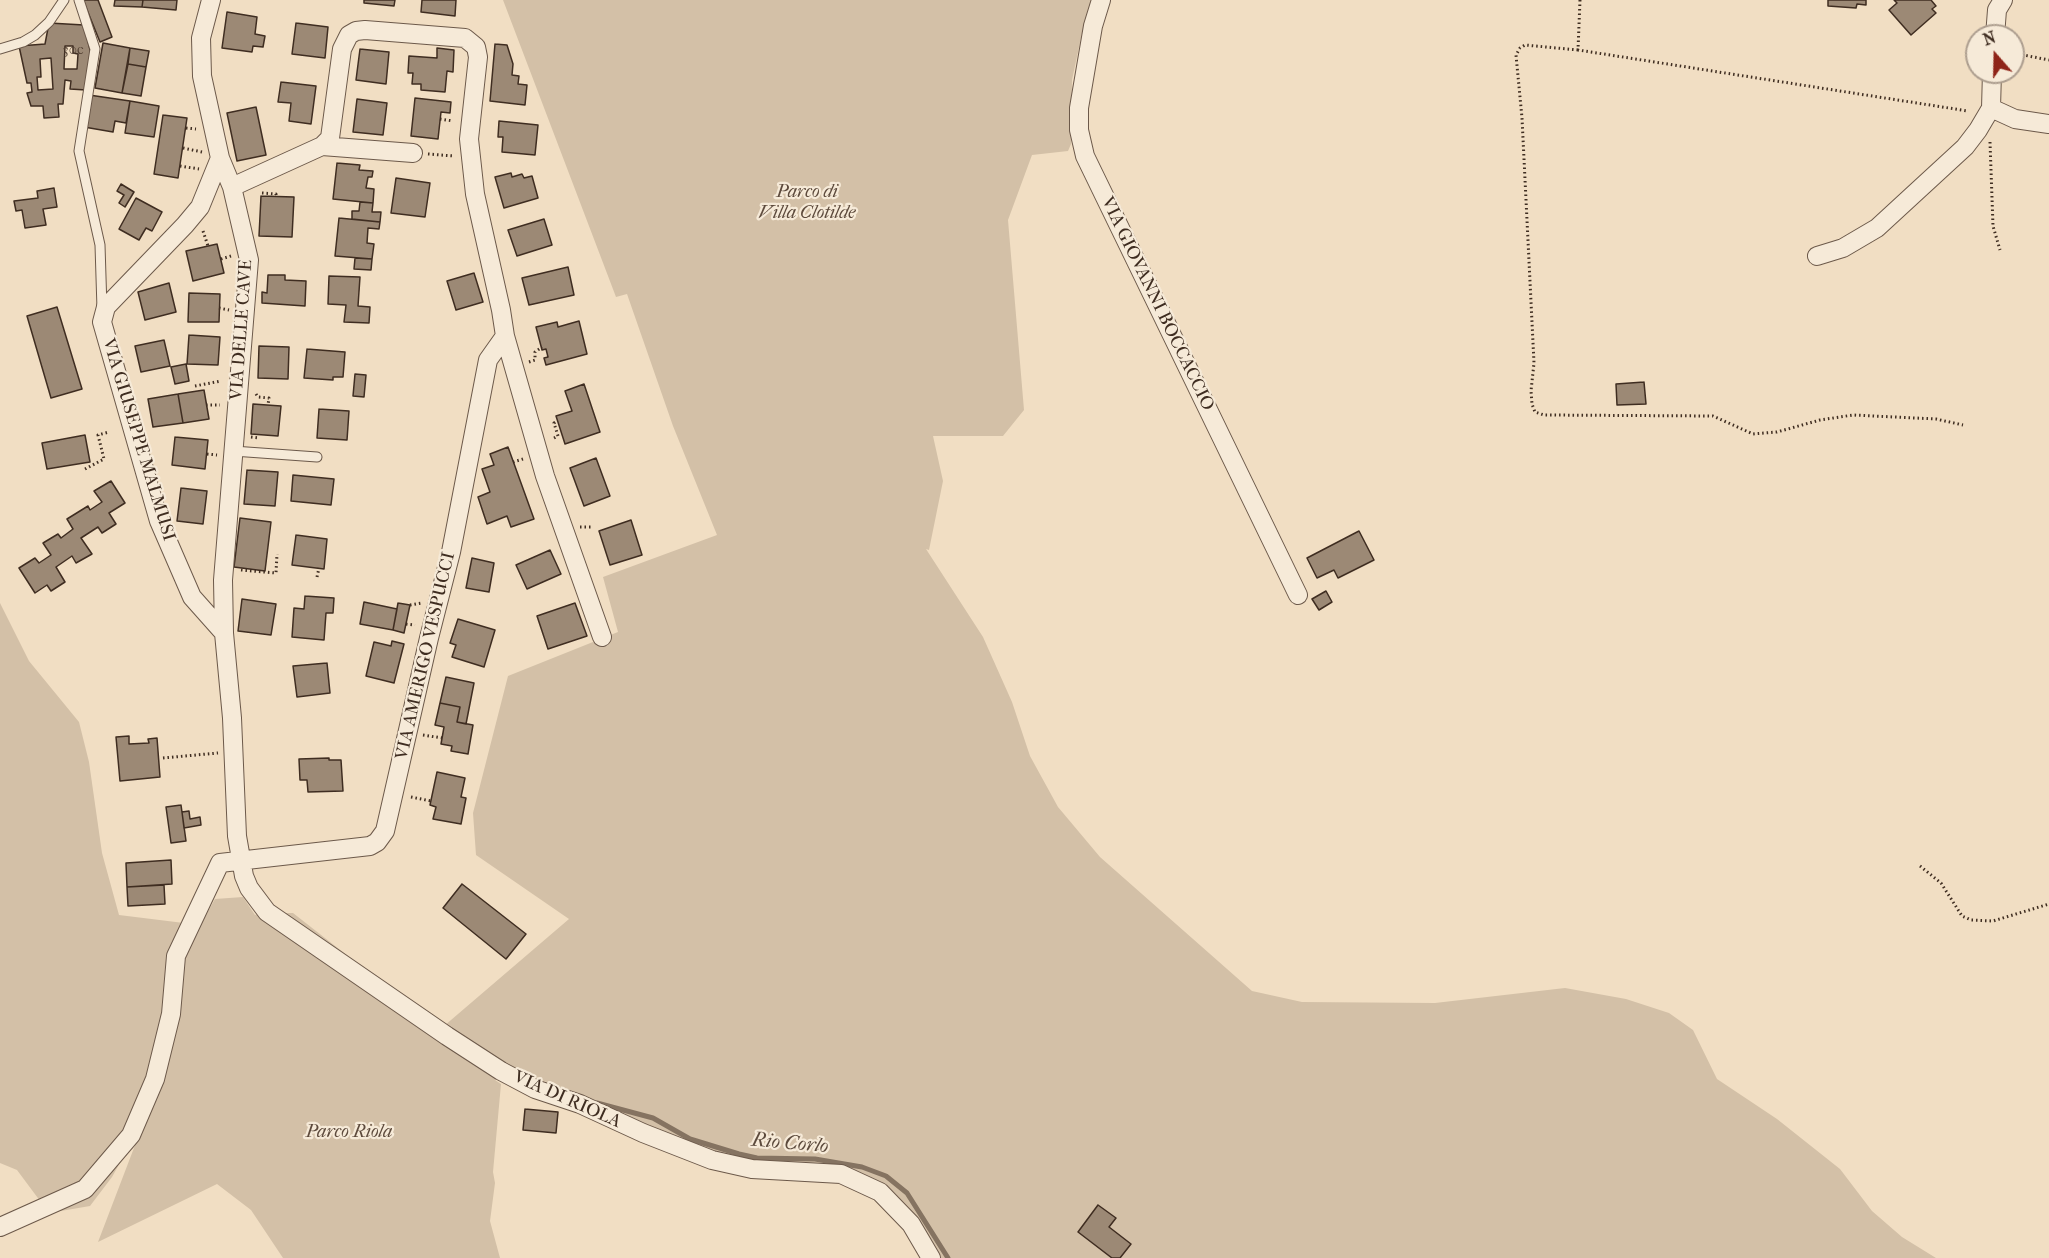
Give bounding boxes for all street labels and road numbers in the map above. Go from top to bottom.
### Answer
street label: VIA GIOVANNI BOCCACCIO [1096,194,1218,414]
street label: VIA DELLE CAVE [226,259,258,401]
street label: VIA GIUSEPPE MALMUSI [97,336,179,544]
street label: VIA AMERIGO VESPUCCI [392,550,460,762]
street label: VIA DI RIOLA [510,1067,624,1133]

